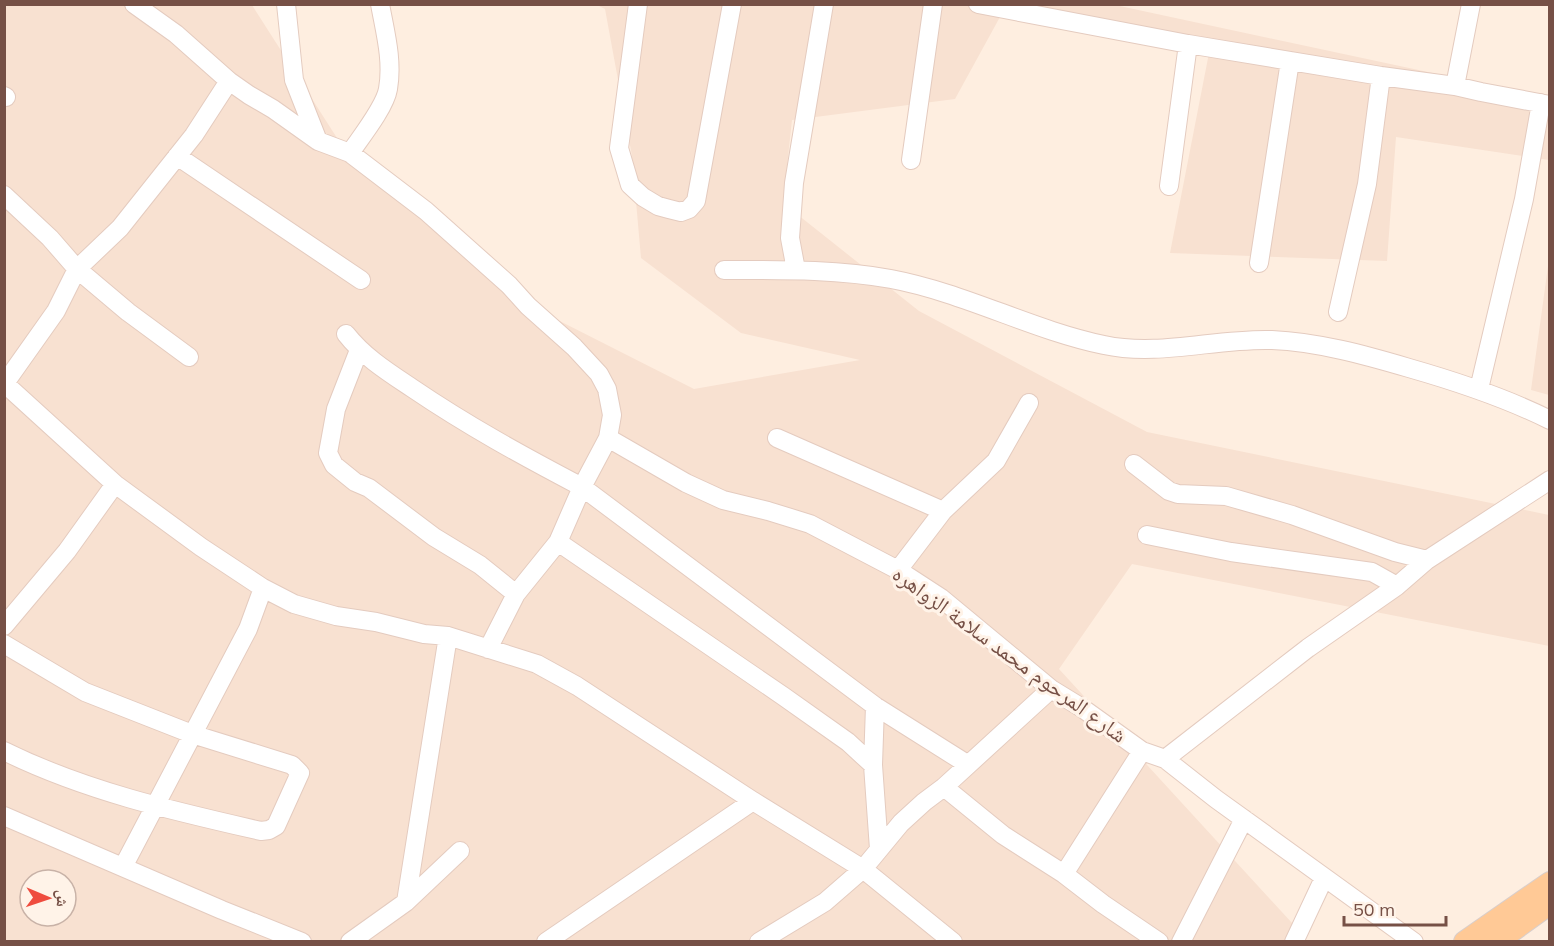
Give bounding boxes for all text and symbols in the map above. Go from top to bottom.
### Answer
street label: شارع المرحوم محمد سلامة الزواهره [887,559,1133,749]
north arrow [18,868,78,928]
scale bar [1344,889,1446,927]
text: ش [53,890,73,907]
text: 50 m [1353,898,1395,921]

